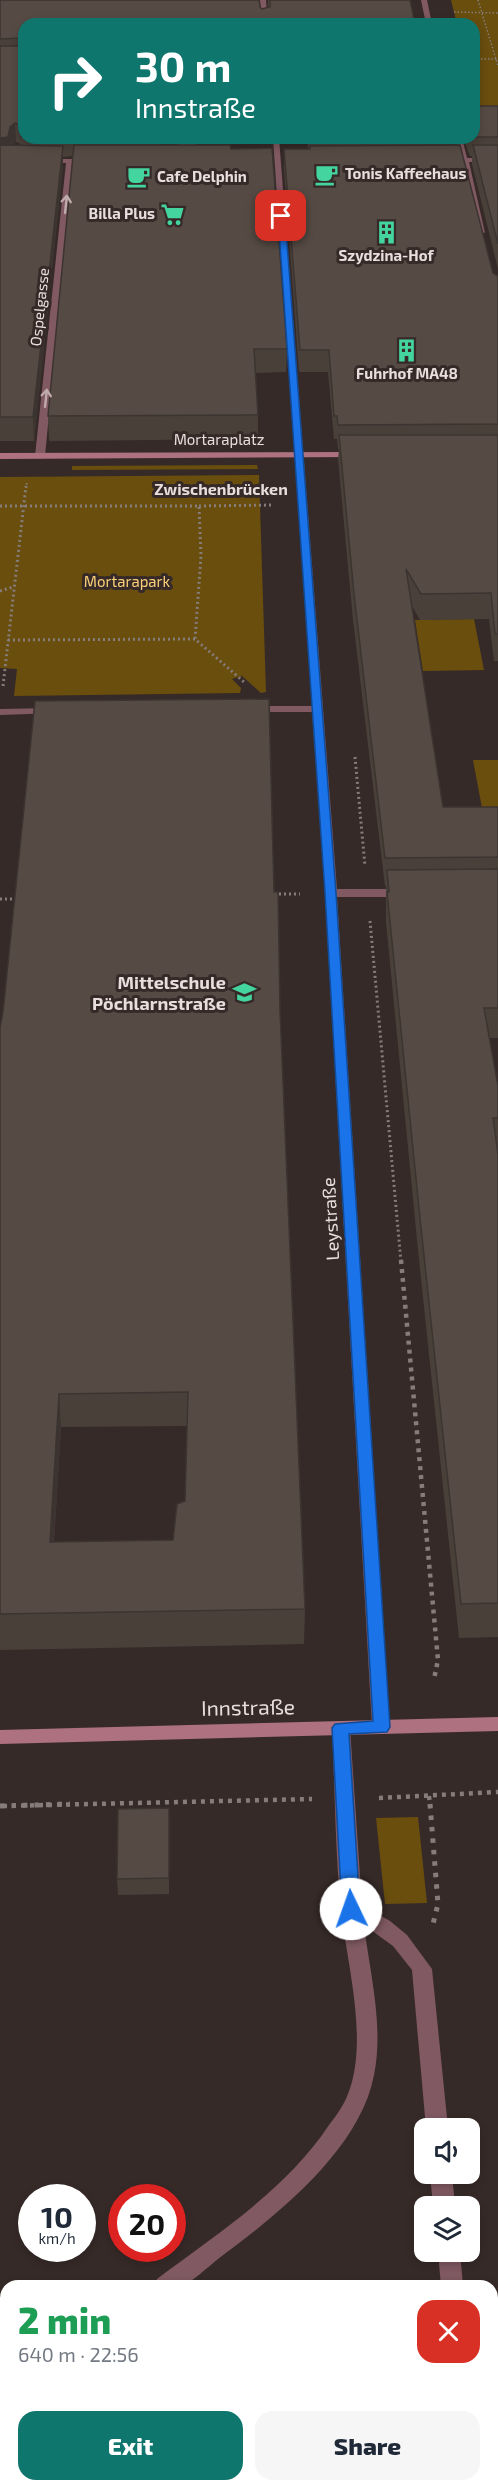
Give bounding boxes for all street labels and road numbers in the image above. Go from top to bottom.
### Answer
street label: Ospelgasse [26,267,52,347]
street label: Mortaraplatz [174,430,264,448]
street label: Leystraße [317,1177,343,1261]
street label: Innstraße [201,1693,295,1720]

